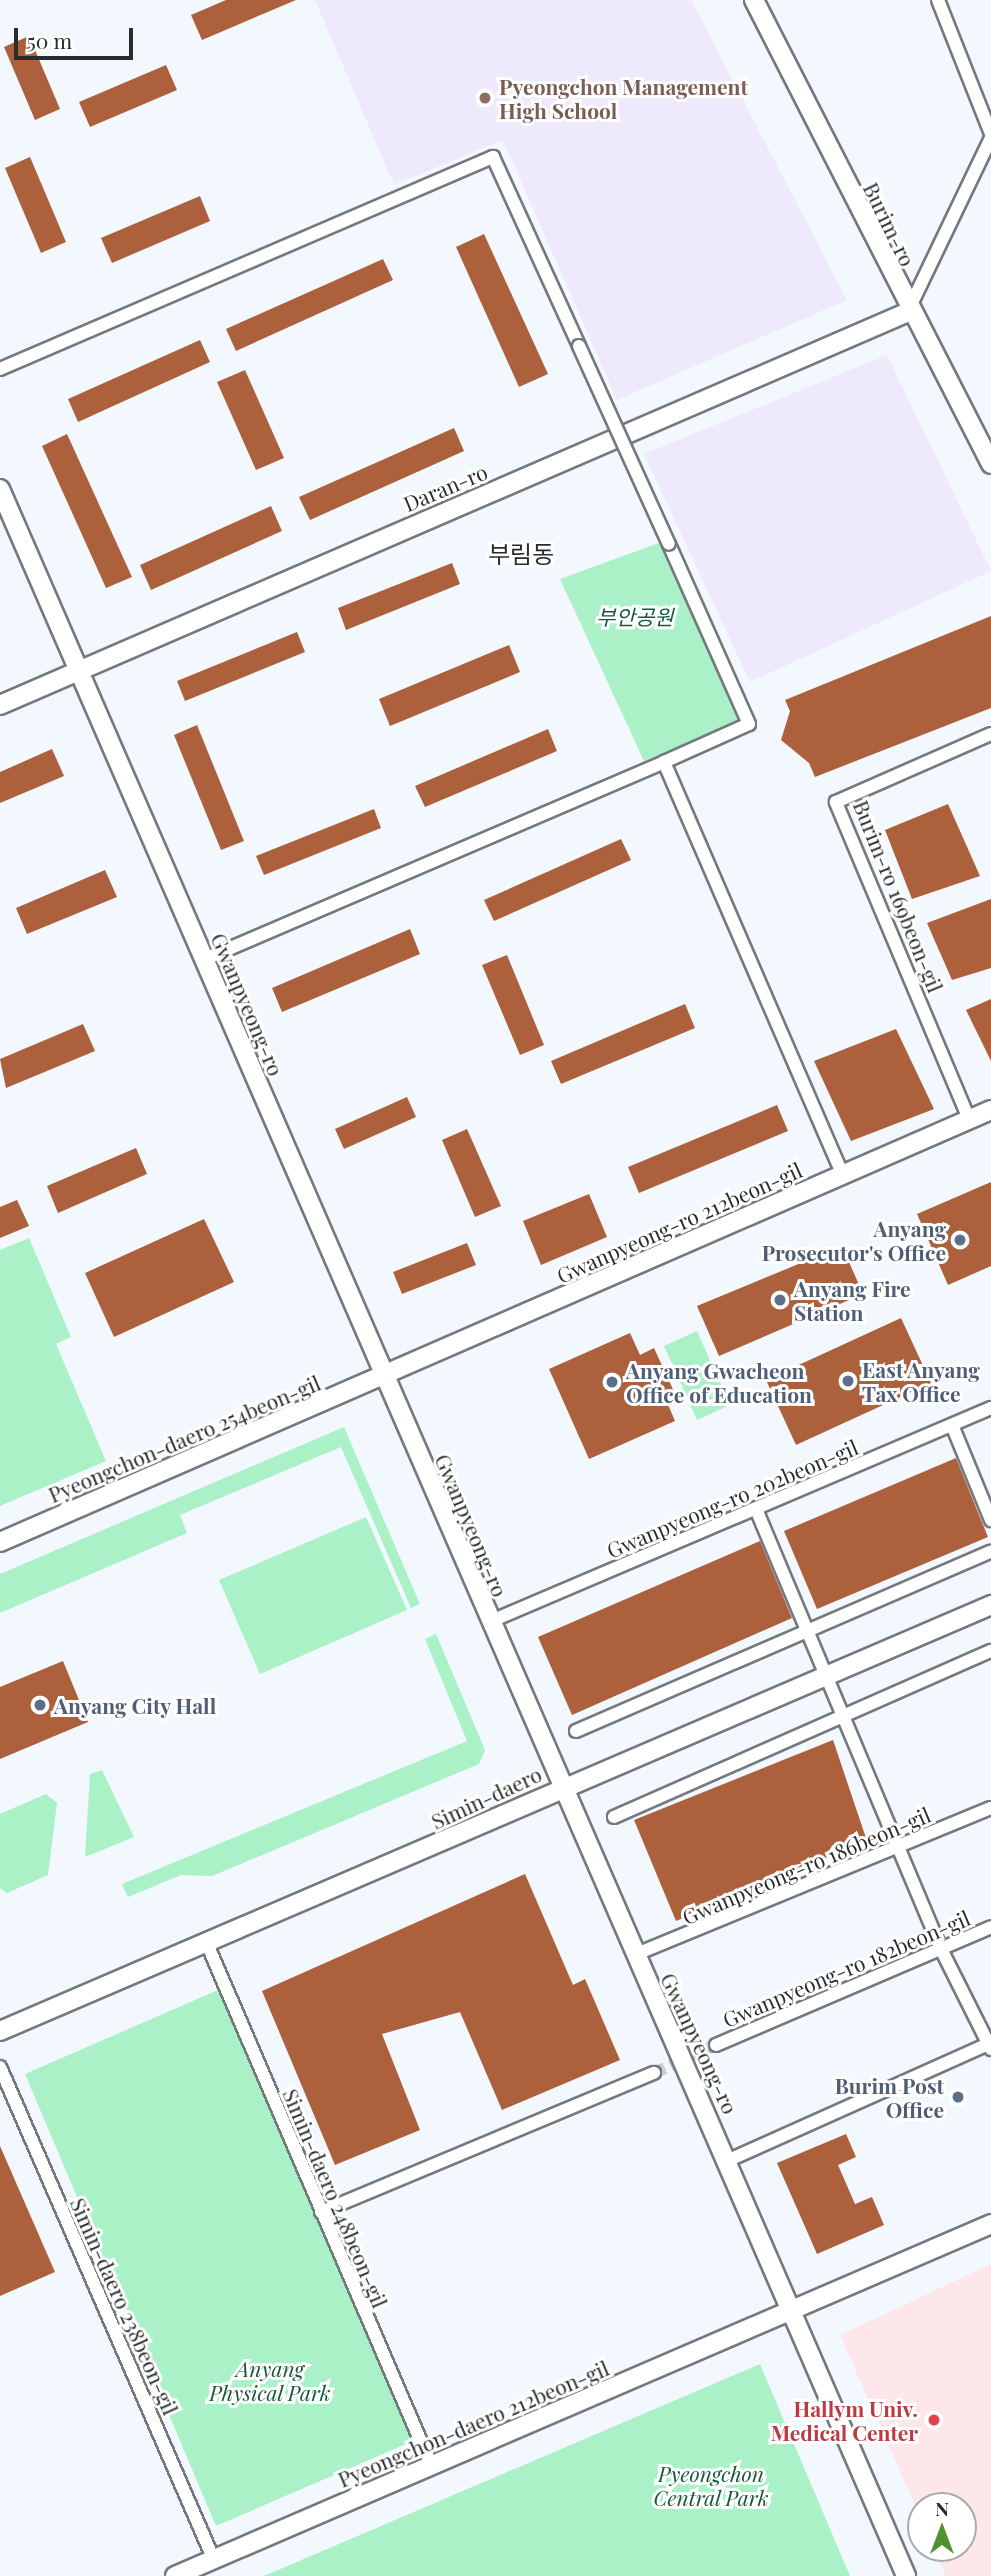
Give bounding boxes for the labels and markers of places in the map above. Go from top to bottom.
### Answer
place label: Pyeongchon Management High School [499,73,748,123]
marker: Pyeongchon Management High School [477,90,493,106]
place label: Anyang Prosecutor's Office [762,1215,946,1265]
marker: Anyang Prosecutor's Office [952,1232,968,1248]
place label: Anyang Fire Station [794,1275,911,1325]
marker: Anyang Fire Station [772,1292,788,1308]
place label: East Anyang Tax Office [862,1356,981,1406]
place label: Anyang Gwacheon Office of Education [626,1357,812,1407]
marker: East Anyang Tax Office [840,1373,856,1389]
marker: Anyang Gwacheon Office of Education [604,1374,620,1390]
place label: Anyang City Hall [54,1692,217,1718]
marker: Anyang City Hall [32,1697,48,1713]
place label: Burim Post Office [835,2072,944,2122]
marker: Burim Post Office [950,2089,966,2105]
place label: Hallym Univ. Medical Center [771,2395,918,2445]
marker: Hallym Univ. Medical Center [924,2410,944,2430]

